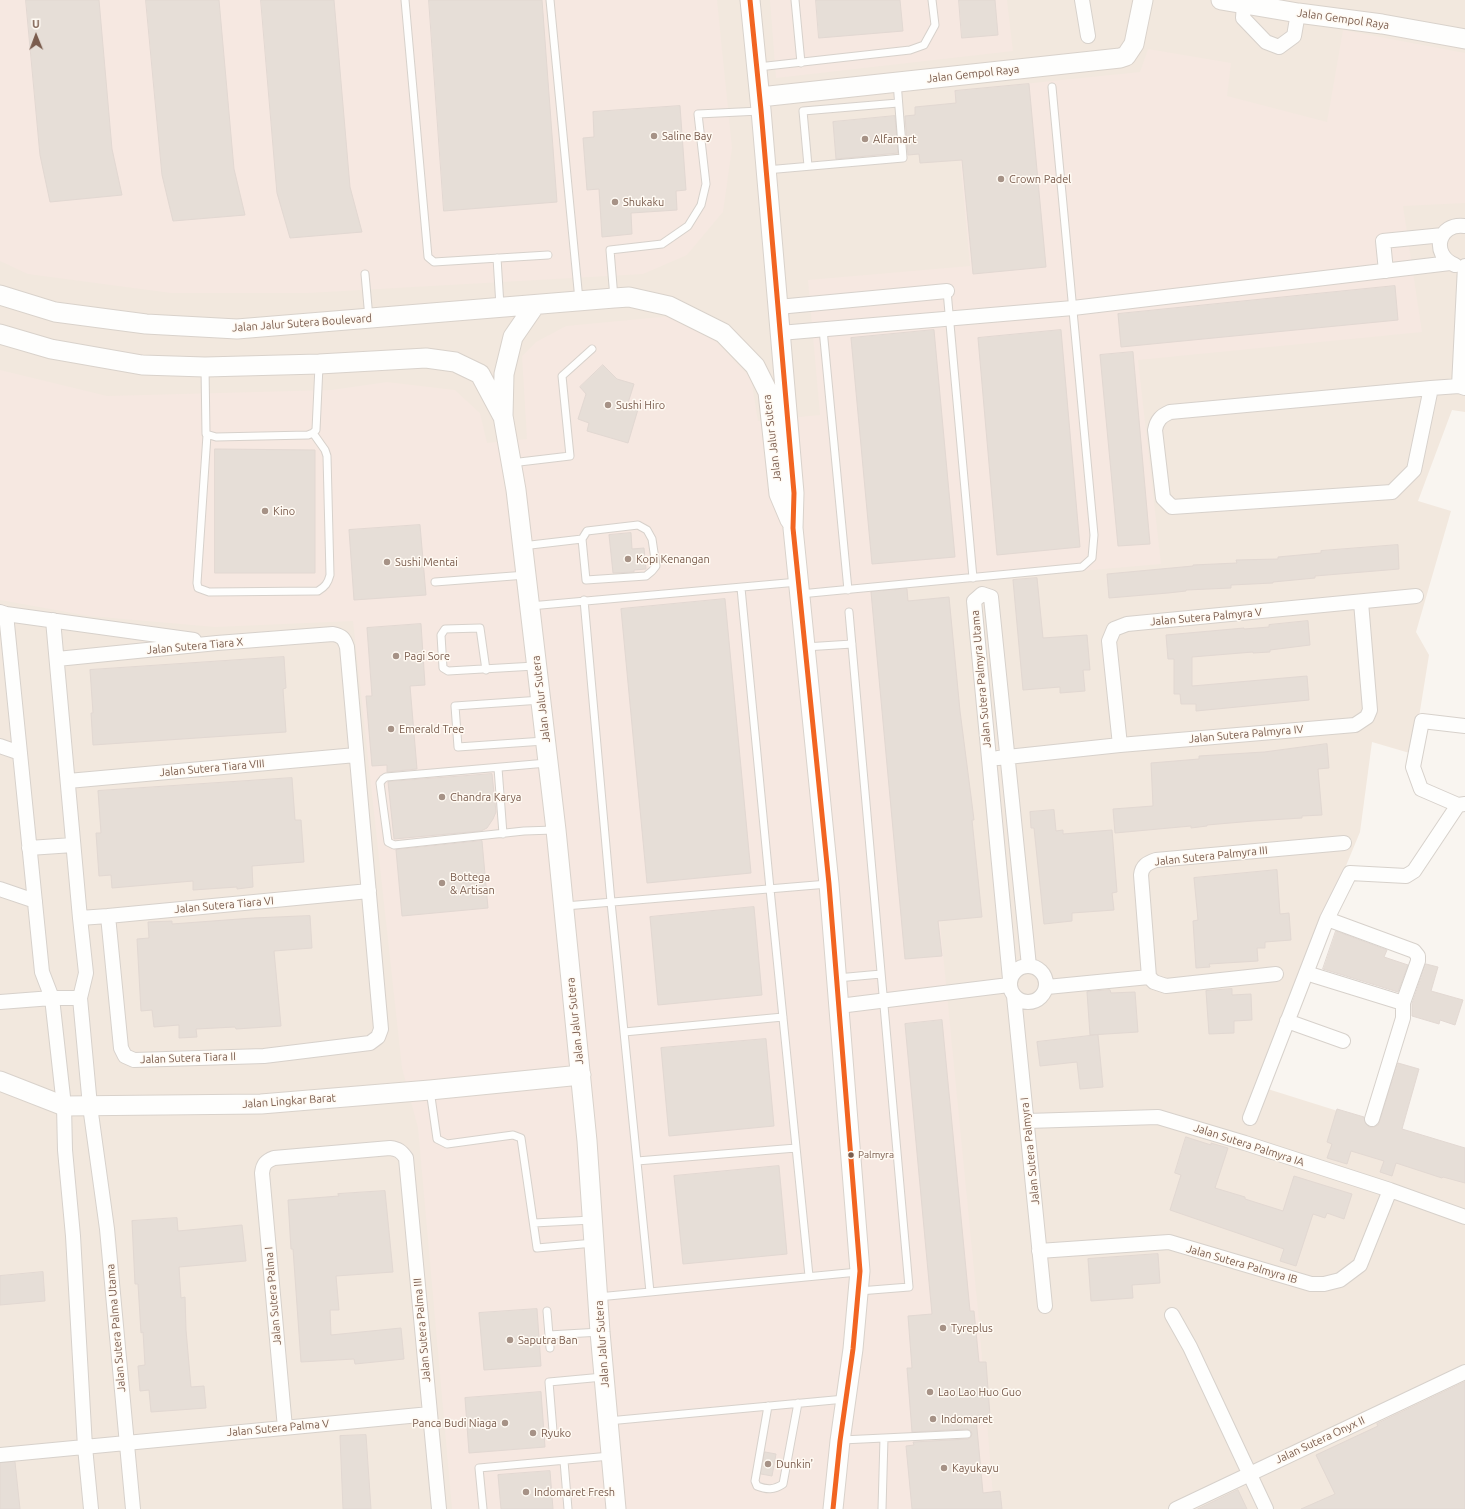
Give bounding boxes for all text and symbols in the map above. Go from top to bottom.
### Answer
street label: Jalan Gempol Raya [1296,6,1390,32]
north arrow [16,16,56,56]
text: U [32,18,40,30]
street label: Jalan Gempol Raya [926,63,1020,85]
place label: Saline Bay [662,129,712,143]
marker: Saline Bay [649,131,659,141]
place label: Alfamart [873,132,917,146]
marker: Alfamart [860,134,870,144]
place label: Crown Padel [1009,172,1071,186]
marker: Crown Padel [996,174,1006,184]
place label: Shukaku [623,195,664,209]
marker: Shukaku [610,197,620,207]
street label: Jalan Jalur Sutera Boulevard [232,312,372,334]
street label: Jalan Jalur Sutera [760,394,784,482]
place label: Sushi Hiro [616,398,665,412]
marker: Sushi Hiro [603,400,613,410]
place label: Kino [273,504,295,518]
marker: Kino [260,506,270,516]
place label: Kopi Kenangan [636,552,710,566]
marker: Kopi Kenangan [623,554,633,564]
place label: Sushi Mentai [395,555,458,569]
marker: Sushi Mentai [382,557,392,567]
street label: Jalan Sutera Palmyra V [1149,606,1263,628]
street label: Jalan Sutera Palmyra Utama [968,610,994,748]
street label: Jalan Sutera Tiara X [146,635,244,657]
place label: Pagi Sore [404,649,450,663]
marker: Pagi Sore [391,651,401,661]
street label: Jalan Jalur Sutera [529,655,553,743]
place label: Emerald Tree [399,722,464,736]
street label: Jalan Sutera Palmyra IV [1188,722,1304,746]
marker: Emerald Tree [386,724,396,734]
street label: Jalan Sutera Tiara VIII [159,757,265,779]
place label: Chandra Karya [450,790,521,804]
marker: Chandra Karya [437,792,447,802]
street label: Jalan Sutera Palmyra III [1154,843,1268,869]
place label: Bottega & Artisan [450,870,495,896]
marker: Bottega & Artisan [437,878,447,888]
street label: Jalan Sutera Tiara VI [174,894,274,916]
street label: Jalan Jalur Sutera [564,977,586,1065]
street label: Jalan Sutera Tiara II [140,1050,236,1066]
street label: Jalan Lingkar Barat [242,1091,336,1111]
street label: Jalan Sutera Palmyra I [1018,1097,1042,1205]
street label: Jalan Sutera Palmyra IA [1192,1121,1306,1169]
place label: Palmyra [858,1149,894,1161]
marker: Palmyra [846,1150,856,1160]
street label: Jalan Sutera Palmyra IB [1185,1242,1299,1286]
street label: Jalan Sutera Palma I [262,1246,284,1346]
street label: Jalan Sutera Palma Utama [104,1263,128,1393]
street label: Jalan Sutera Palma III [411,1277,433,1383]
street label: Jalan Jalur Sutera [592,1300,612,1388]
place label: Tyreplus [951,1321,993,1335]
marker: Tyreplus [938,1323,948,1333]
place label: Saputra Ban [518,1333,578,1347]
marker: Saputra Ban [505,1335,515,1345]
place label: Lao Lao Huo Guo [938,1385,1021,1399]
marker: Lao Lao Huo Guo [925,1387,935,1397]
place label: Indomaret [941,1412,993,1426]
marker: Indomaret [928,1414,938,1424]
street label: Jalan Sutera Onyx II [1273,1414,1367,1466]
place label: Panca Budi Niaga [412,1416,497,1430]
street label: Jalan Sutera Palma V [226,1417,330,1439]
marker: Panca Budi Niaga [500,1418,510,1428]
place label: Ryuko [541,1426,571,1440]
marker: Ryuko [528,1428,538,1438]
place label: Dunkin' [776,1457,813,1471]
marker: Dunkin' [763,1459,773,1469]
place label: Kayukayu [952,1461,999,1475]
marker: Kayukayu [939,1463,949,1473]
place label: Indomaret Fresh [534,1485,615,1499]
marker: Indomaret Fresh [521,1487,531,1497]

